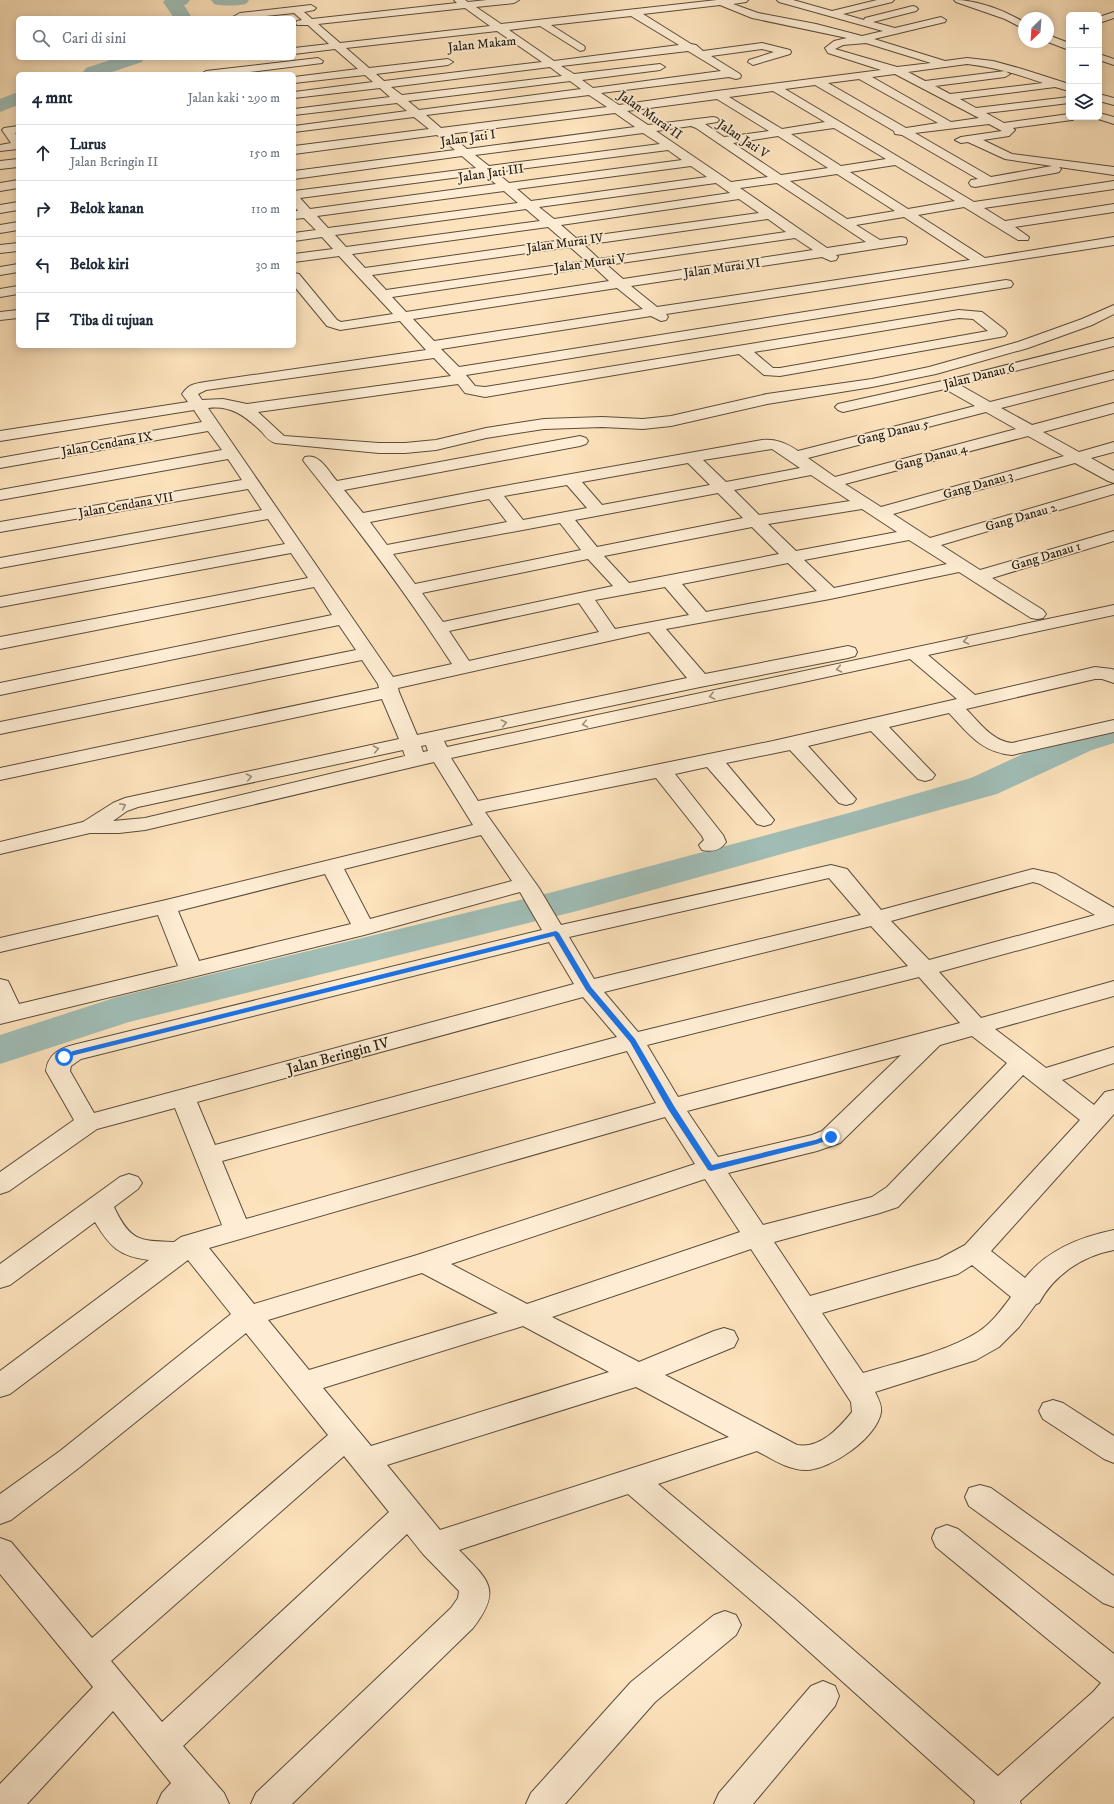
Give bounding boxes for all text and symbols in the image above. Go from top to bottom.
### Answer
north arrow [1018,12,1054,48]
map controls [1066,12,1102,120]
button: + [1066,12,1102,48]
search box [16,16,296,60]
icon: search [30,27,52,49]
text: Cari di sini [62,29,126,48]
street label: Jalan Makam [446,32,517,56]
button: − [1066,48,1102,84]
button: layers [1066,84,1102,120]
street label: Jalan Murai II [614,86,685,143]
text: 4 mnt [32,87,72,109]
text: Jalan kaki · 290 m [188,90,280,106]
street label: Jalan Jati V [713,115,772,162]
street label: Jalan Jati I [438,126,497,150]
text: Lurus [70,135,106,154]
icon: ahead [32,142,54,164]
text: 150 m [249,145,280,161]
text: Jalan Beringin II [70,154,158,170]
street label: Jalan Jati III [456,160,525,186]
icon: right [32,198,54,220]
text: Belok kanan [70,199,144,218]
text: 110 m [251,201,280,217]
street label: Jalan Murai IV [525,230,605,256]
street label: Jalan Murai V [552,250,628,276]
icon: left [32,254,54,276]
text: Belok kiri [70,255,129,274]
street label: Jalan Murai VI [682,255,761,281]
text: 30 m [256,257,280,273]
icon: arrive [32,310,54,332]
text: Tiba di tujuan [70,311,153,330]
street label: Jalan Danau 6 [941,359,1017,393]
street label: Gang Danau 5 [855,415,931,449]
street label: Jalan Cendana IX [59,428,154,460]
street label: Gang Danau 4 [893,439,970,474]
street label: Gang Danau 3 [941,467,1015,503]
street label: Jalan Cendana VII [76,489,175,521]
street label: Gang Danau 2 [983,499,1059,535]
street label: Gang Danau 1 [1009,538,1083,574]
one-way arrow [963,637,970,645]
one-way arrow [836,664,842,672]
one-way arrow [709,692,715,700]
one-way arrow [501,719,507,728]
one-way arrow [582,720,588,728]
one-way arrow [373,746,380,754]
one-way arrow [246,773,253,781]
one-way arrow [119,803,126,811]
street label: Jalan Beringin IV [283,1033,392,1079]
route start [55,1048,73,1066]
route end [822,1128,840,1146]

